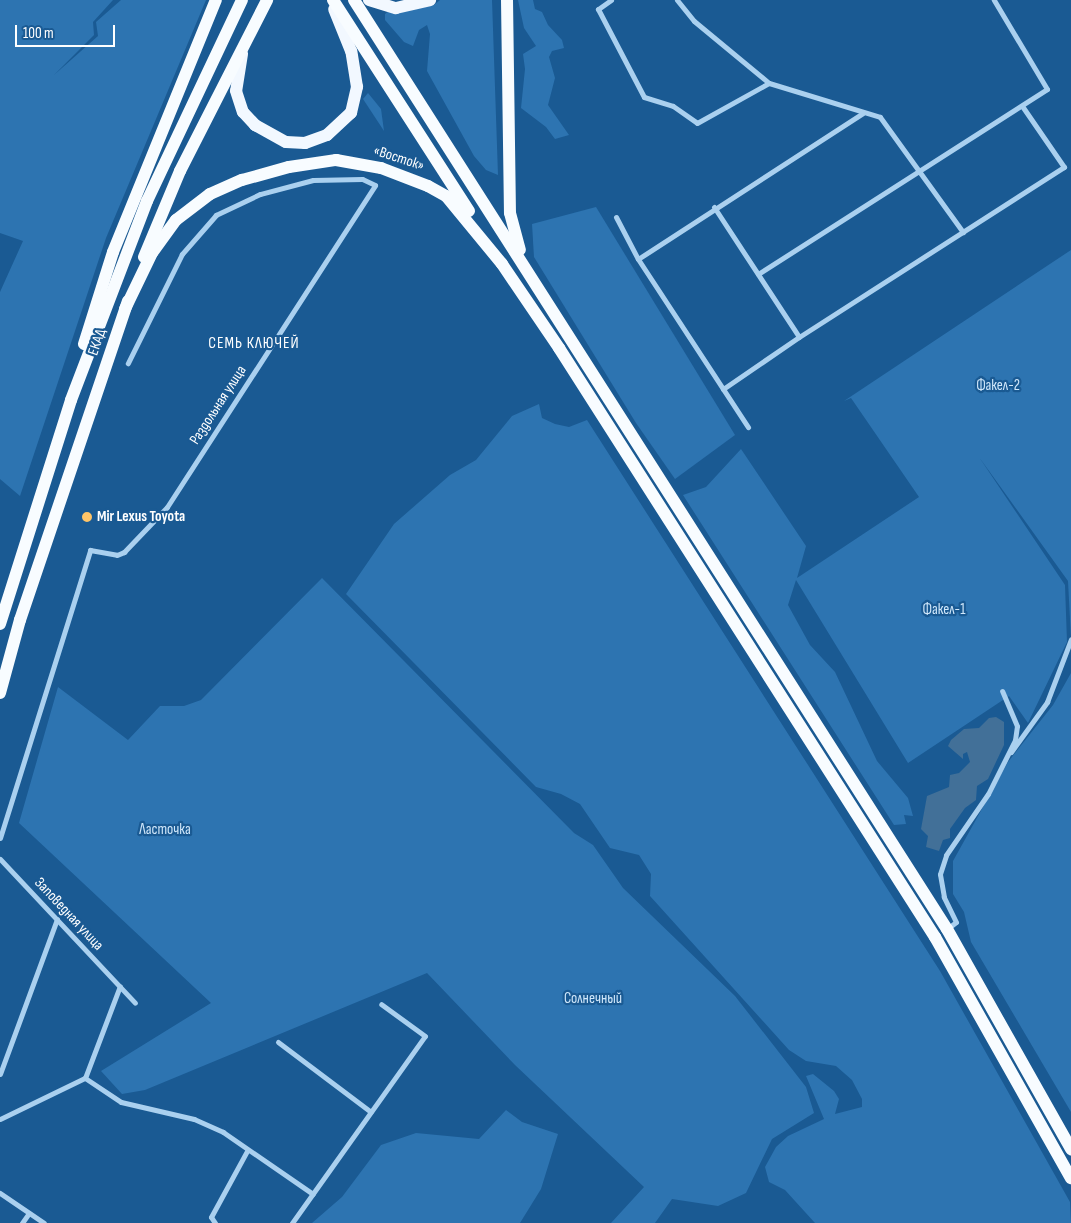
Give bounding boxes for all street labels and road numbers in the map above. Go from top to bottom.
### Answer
street label: «Восток» [371,141,427,175]
street label: ЕКАД [84,326,110,358]
street label: Раздольная улица [186,362,250,448]
street label: Заповедная улица [31,874,107,954]

